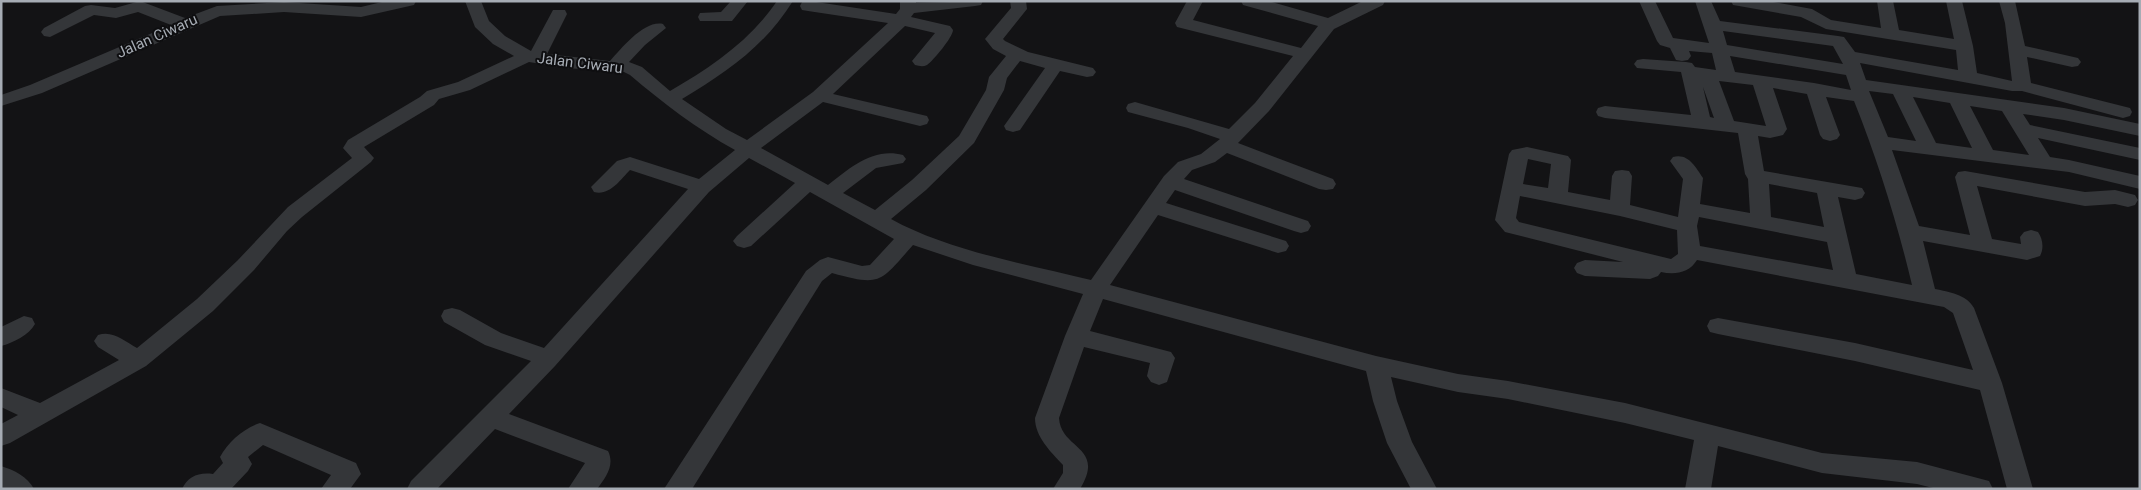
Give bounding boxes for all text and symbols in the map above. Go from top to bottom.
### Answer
street label: Jalan Ciwaru [114,10,200,62]
street label: Jalan Ciwaru [536,49,624,77]

